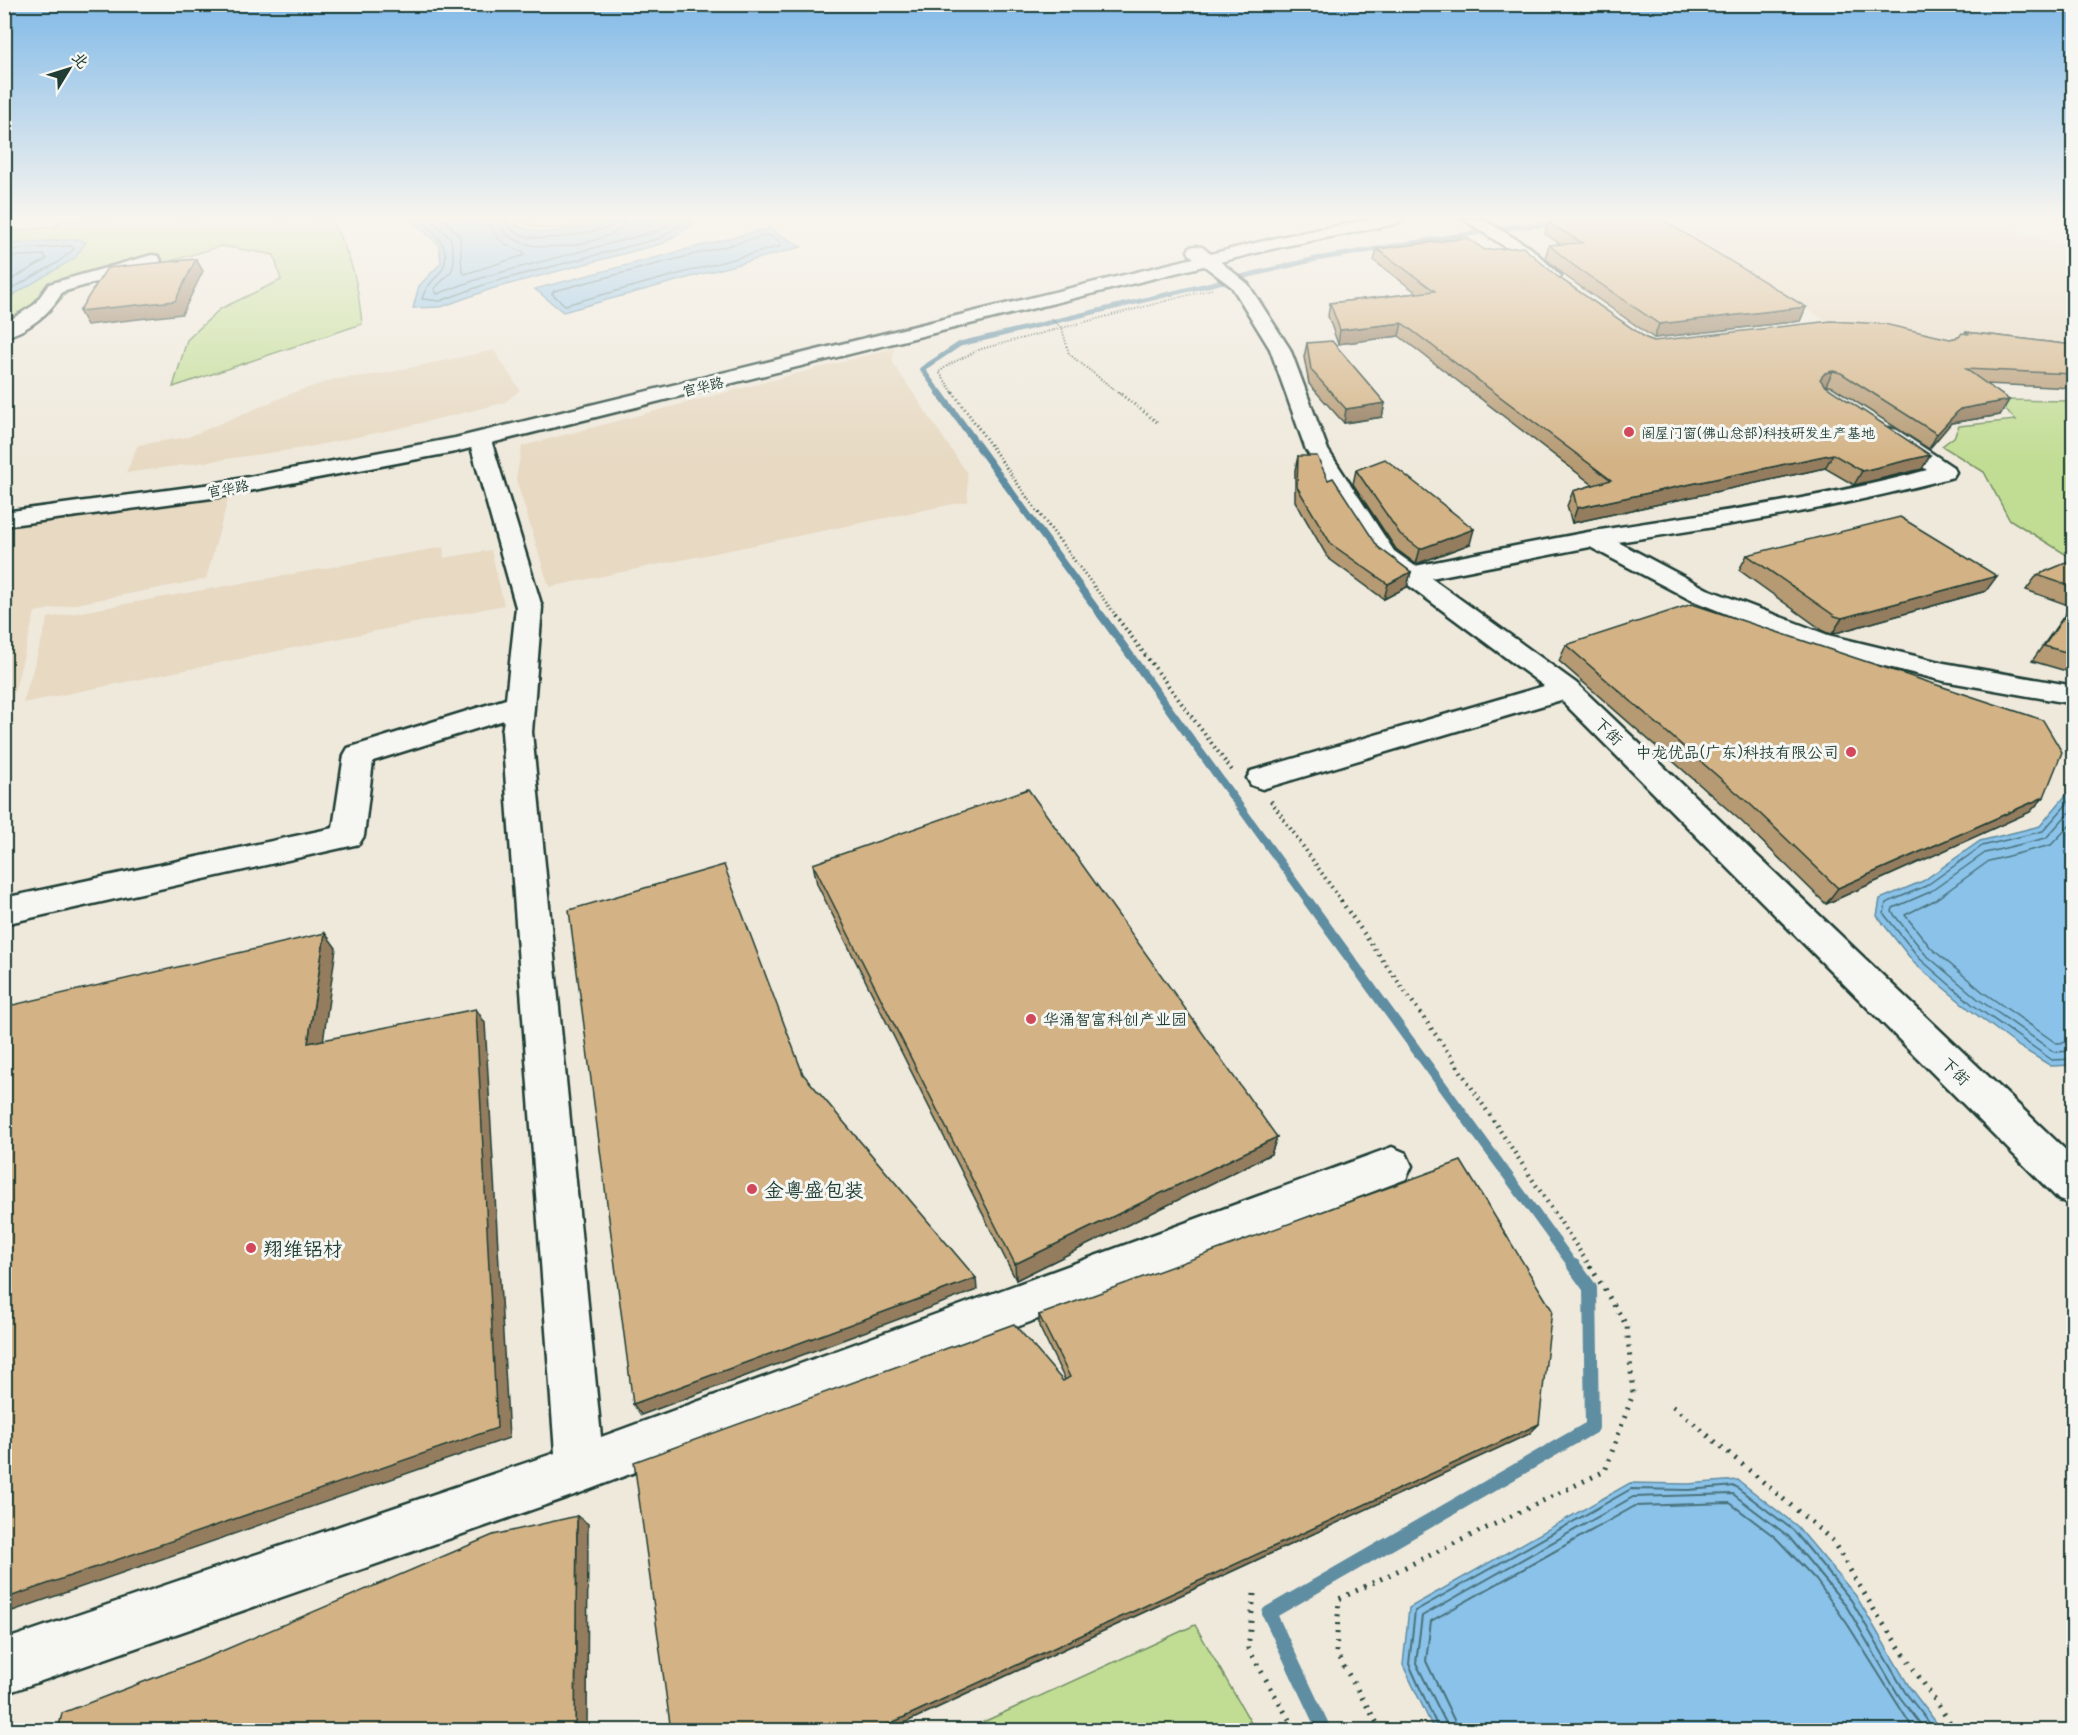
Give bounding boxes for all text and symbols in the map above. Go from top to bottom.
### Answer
north arrow [39,39,99,99]
text: 北 [67,47,94,73]
street label: 官华路 [680,372,726,400]
place label: 阁屋门窗(佛山总部)科技研发生产基地 [1641,423,1875,442]
marker: 阁屋门窗(佛山总部)科技研发生产基地 [1622,425,1636,439]
street label: 官华路 [206,475,250,501]
street label: 下街 [1590,712,1628,750]
place label: 中龙优品(广东)科技有限公司 [1636,741,1839,763]
marker: 中龙优品(广东)科技有限公司 [1844,745,1858,759]
place label: 华涌智富科创产业园 [1043,1008,1187,1030]
marker: 华涌智富科创产业园 [1024,1012,1038,1026]
street label: 下街 [1937,1052,1975,1090]
place label: 金粤盛包装 [764,1176,864,1203]
marker: 金粤盛包装 [745,1182,759,1196]
place label: 翔维铝材 [263,1235,343,1262]
marker: 翔维铝材 [244,1241,258,1255]

